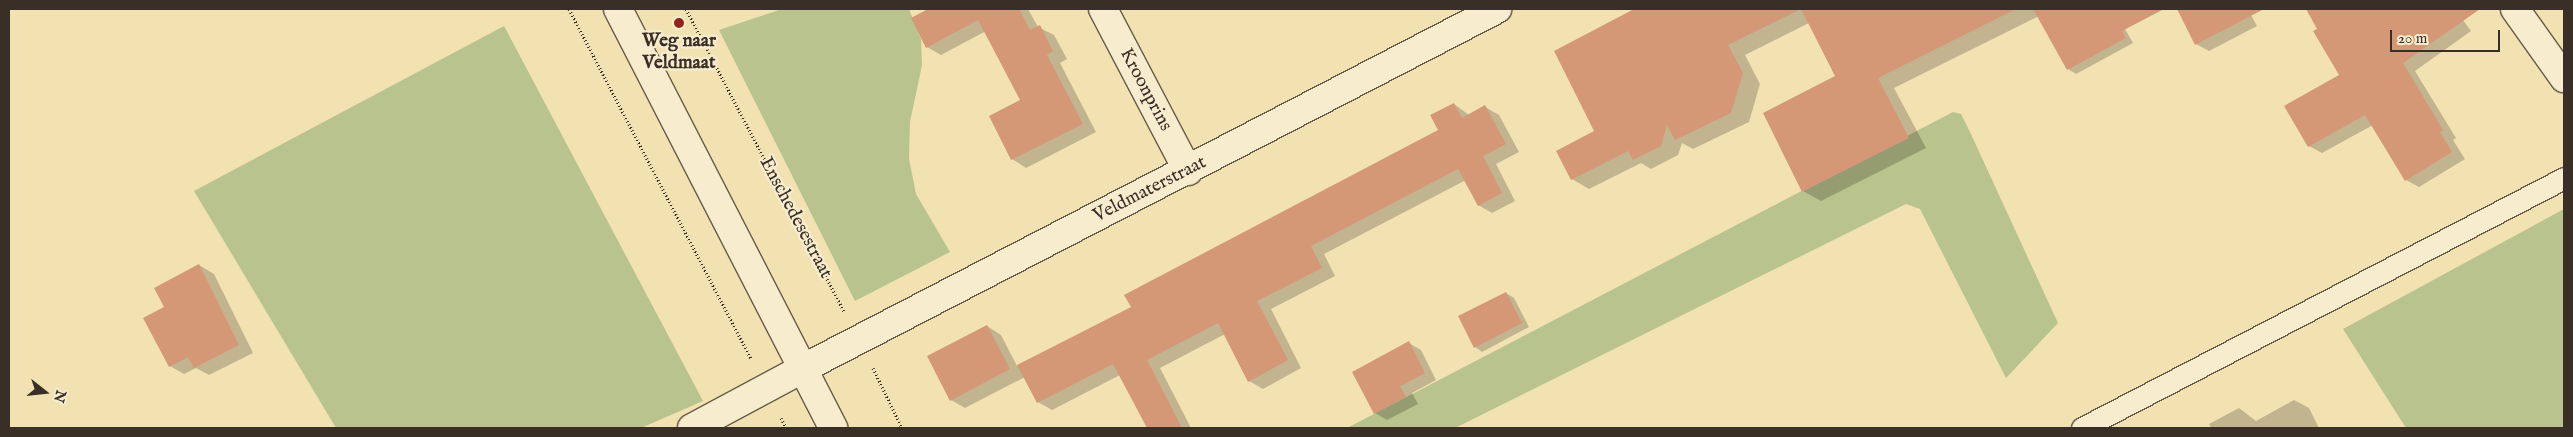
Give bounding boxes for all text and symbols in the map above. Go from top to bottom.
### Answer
marker: Weg naar Veldmaat [673,17,685,29]
scale bar [2393,20,2503,52]
text: 20 m [2398,29,2427,48]
place label: Weg naar Veldmaat [642,31,716,75]
street label: Kroonprins [1114,45,1176,135]
street label: Veldmaterstraat [1090,152,1210,228]
street label: Enschedesestraat [753,153,837,283]
north arrow [20,367,70,417]
text: N [49,388,70,404]

